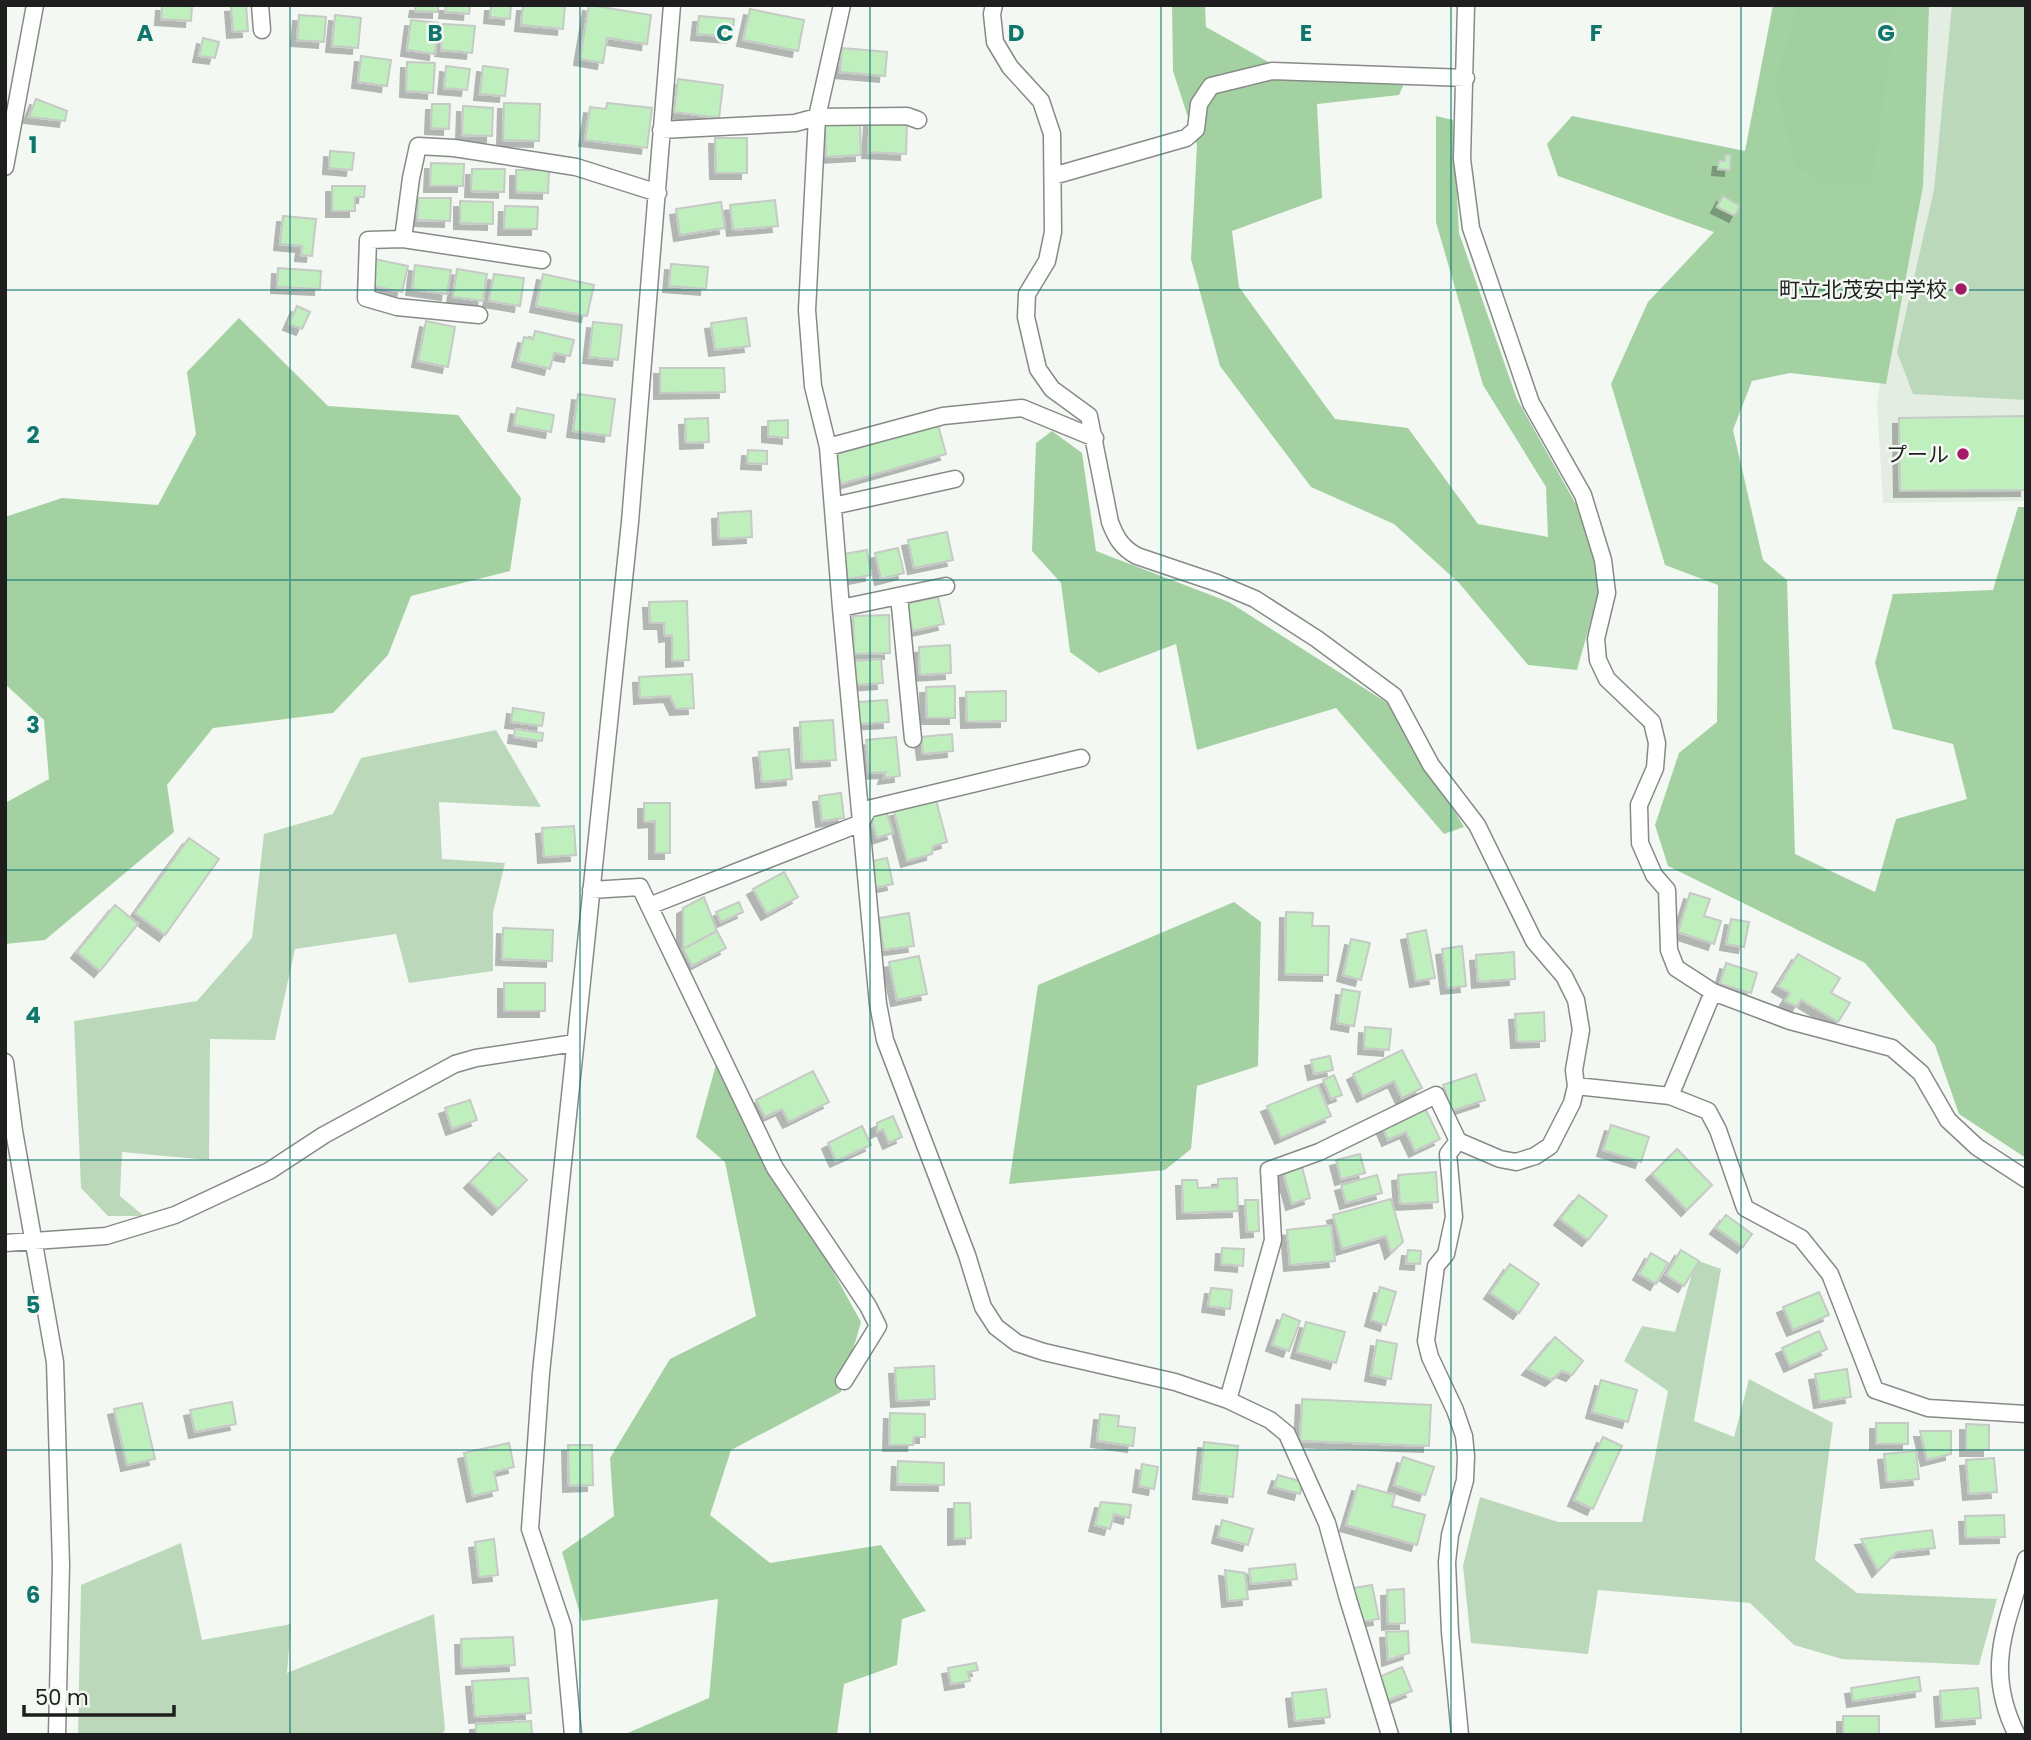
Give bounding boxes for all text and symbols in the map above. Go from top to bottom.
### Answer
text: A [137,17,154,49]
text: B [427,17,443,49]
text: C [716,17,734,49]
text: D [1008,17,1024,49]
text: E [1300,17,1312,49]
text: F [1590,17,1602,49]
text: G [1877,17,1895,49]
text: 1 [29,129,37,161]
place label: 町立北茂安中学校 [1779,275,1947,304]
marker: 町立北茂安中学校 [1953,281,1969,297]
text: 2 [26,419,40,451]
place label: プール [1886,440,1949,469]
marker: プール [1955,446,1971,462]
text: 3 [26,709,40,741]
text: 4 [25,999,41,1031]
text: 5 [26,1289,40,1321]
text: 6 [26,1579,40,1611]
scale bar [24,1674,175,1718]
text: 50 m [35,1683,89,1712]

